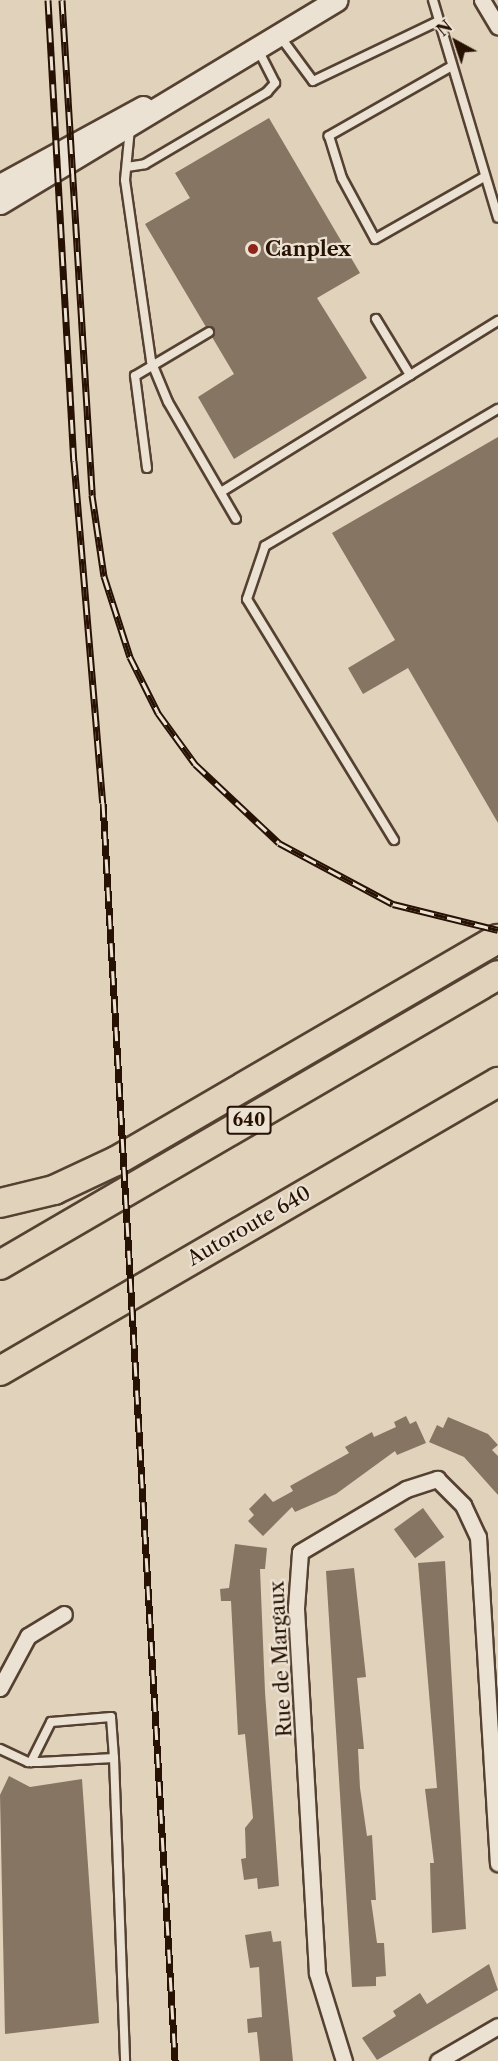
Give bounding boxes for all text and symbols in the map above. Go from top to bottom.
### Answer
north arrow [426,12,486,72]
text: N [433,16,456,40]
place label: Canplex [265,237,351,261]
marker: Canplex [246,242,260,256]
road number: 640 [226,1105,272,1135]
street label: Autoroute 640 [183,1181,315,1271]
street label: Rue de Margaux [265,1580,297,1738]

